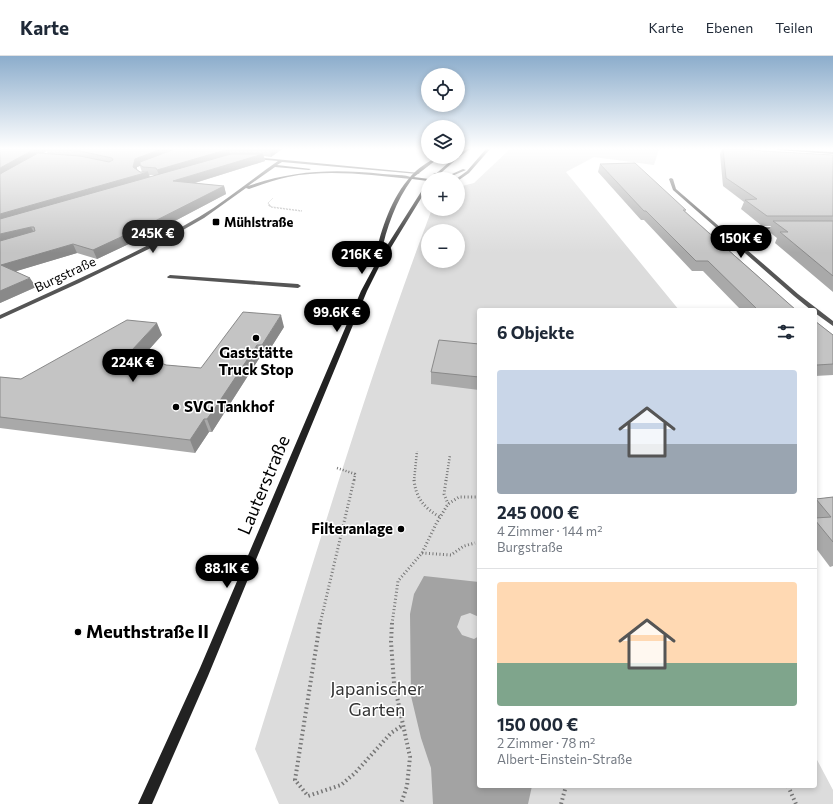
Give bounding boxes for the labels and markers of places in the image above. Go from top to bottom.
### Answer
place label: Mühlstraße [224,214,293,230]
marker: Mühlstraße [211,217,221,227]
pin: 245K € [120,220,186,254]
pin: 150K € [708,225,774,259]
pin: 216K € [329,241,395,275]
pin: 99.6K € [300,299,374,333]
marker: Gaststätte Truck Stop [251,333,261,343]
place label: Gaststätte Truck Stop [218,343,294,378]
pin: 224K € [100,349,166,383]
place label: SVG Tankhof [184,397,275,415]
marker: SVG Tankhof [171,402,181,412]
place label: Filteranlage [311,519,393,537]
marker: Filteranlage [396,524,406,534]
pin: 88.1K € [190,555,264,589]
place label: Meuthstraße II [86,620,209,642]
marker: Meuthstraße II [73,627,83,637]

